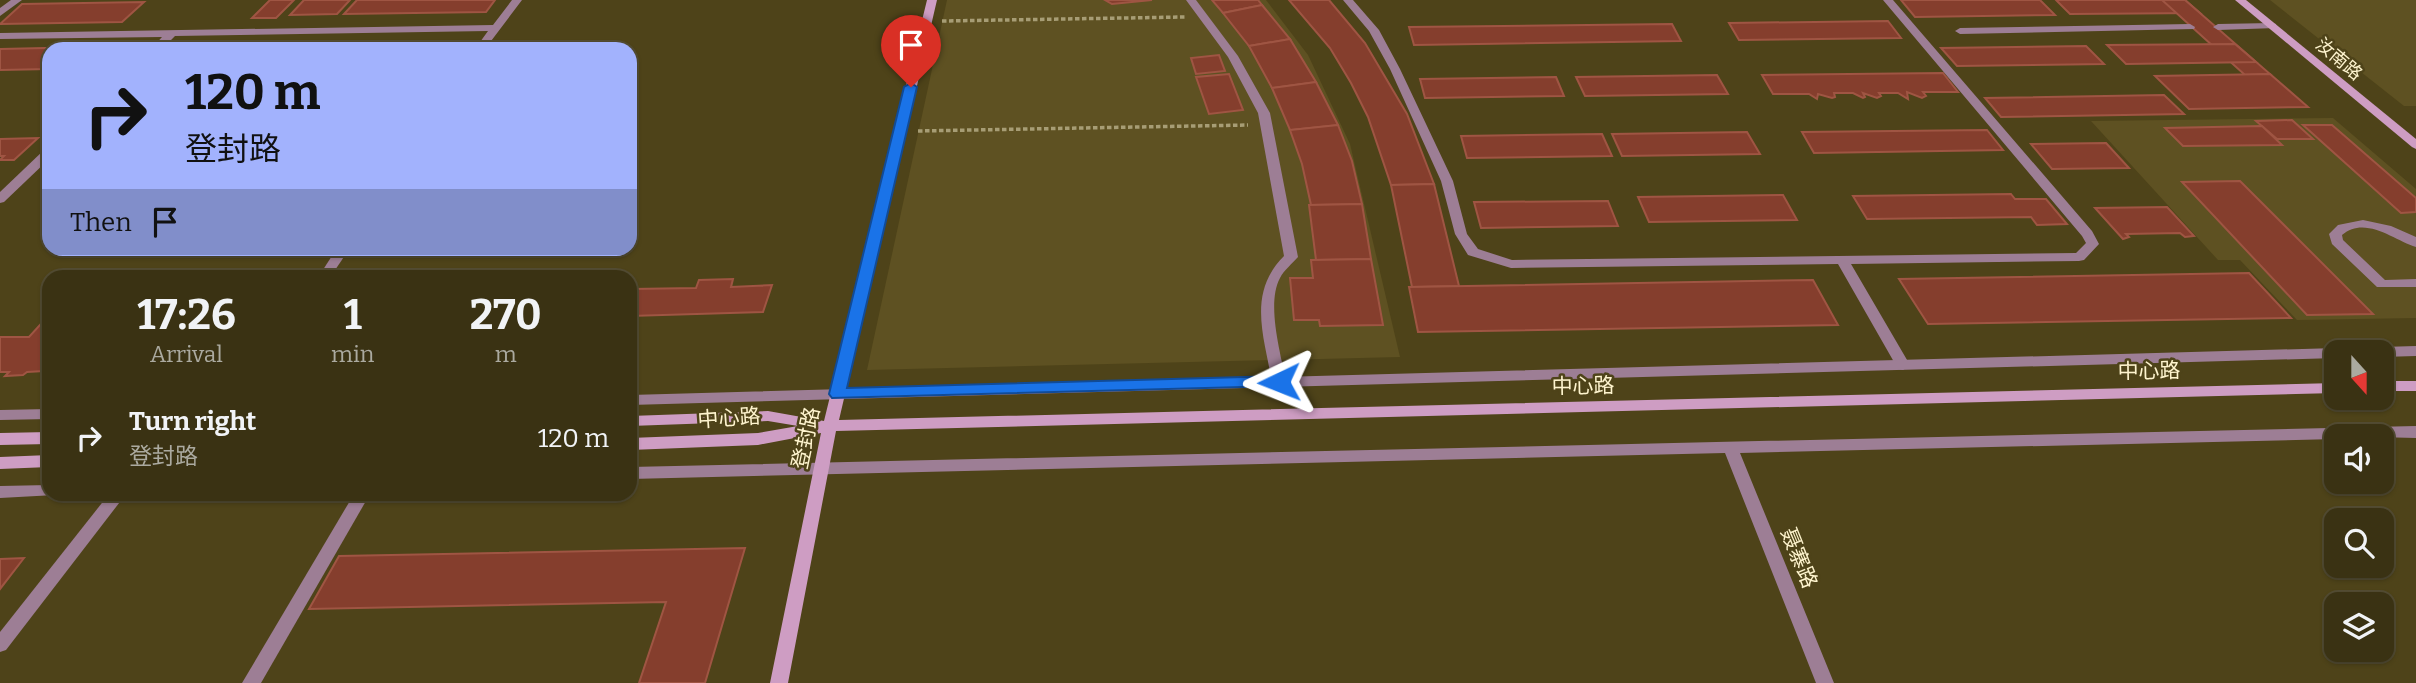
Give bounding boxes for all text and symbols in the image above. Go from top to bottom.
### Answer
pin [881,15,941,87]
icon: arrive [892,26,930,64]
street label: 汝南路 [2311,33,2367,85]
text: 120 m [185,63,320,122]
icon: right [70,70,161,161]
text: 登封路 [185,130,281,168]
icon: arrive [146,203,184,241]
text: Then [70,207,132,238]
text: 17:26 [137,290,236,340]
text: 1 [344,290,362,340]
text: 270 [470,290,542,340]
text: Arrival [150,340,223,368]
text: min [331,340,374,368]
text: m [495,340,517,368]
north arrow [2324,340,2394,410]
map controls [2324,340,2394,662]
position arrow [1242,345,1316,419]
street label: 中心路 [2117,357,2181,385]
street label: 中心路 [1551,372,1615,400]
street label: 中心路 [697,403,761,433]
street label: 登封路 [787,404,825,472]
text: Turn right [129,406,256,437]
icon: right [70,419,108,457]
text: 120 m [538,423,609,454]
button: sound [2324,424,2394,494]
text: 登封路 [129,442,198,470]
button: search [2324,508,2394,578]
street label: 聂寨路 [1775,524,1823,592]
button: layers [2324,592,2394,662]

